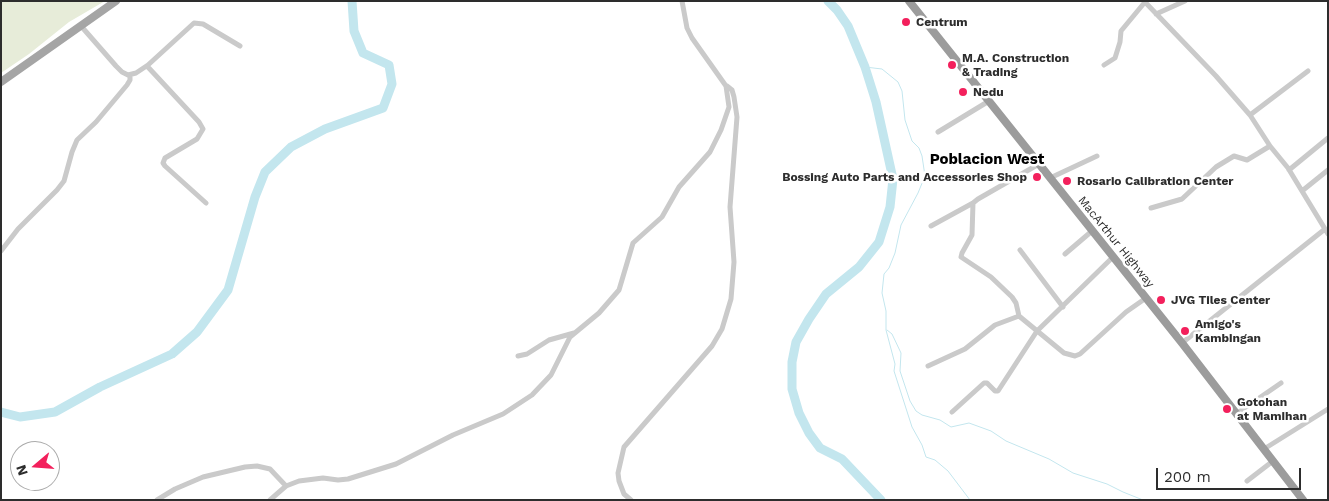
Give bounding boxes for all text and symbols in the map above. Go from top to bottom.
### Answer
place label: Centrum [916,15,968,29]
marker: Centrum [900,16,912,28]
place label: M.A. Construction & Trading [962,51,1069,79]
marker: M.A. Construction & Trading [946,59,958,71]
place label: Nedu [973,85,1004,99]
marker: Nedu [957,86,969,98]
district label: Poblacion West [930,151,1044,169]
place label: Bossing Auto Parts and Accessories Shop [782,170,1027,184]
marker: Bossing Auto Parts and Accessories Shop [1031,171,1043,183]
place label: Rosario Calibration Center [1077,174,1234,188]
marker: Rosario Calibration Center [1061,175,1073,187]
street label: MacArthur Highway [1075,193,1157,291]
place label: JVG Tiles Center [1171,293,1270,307]
marker: JVG Tiles Center [1155,294,1167,306]
place label: Amigo's Kambingan [1195,317,1261,345]
marker: Amigo's Kambingan [1179,325,1191,337]
place label: Gotohan at Mamihan [1237,395,1307,423]
marker: Gotohan at Mamihan [1221,403,1233,415]
north arrow [10,441,60,491]
scale bar [1159,458,1304,490]
text: N [12,463,31,478]
text: 200 m [1164,468,1211,486]

